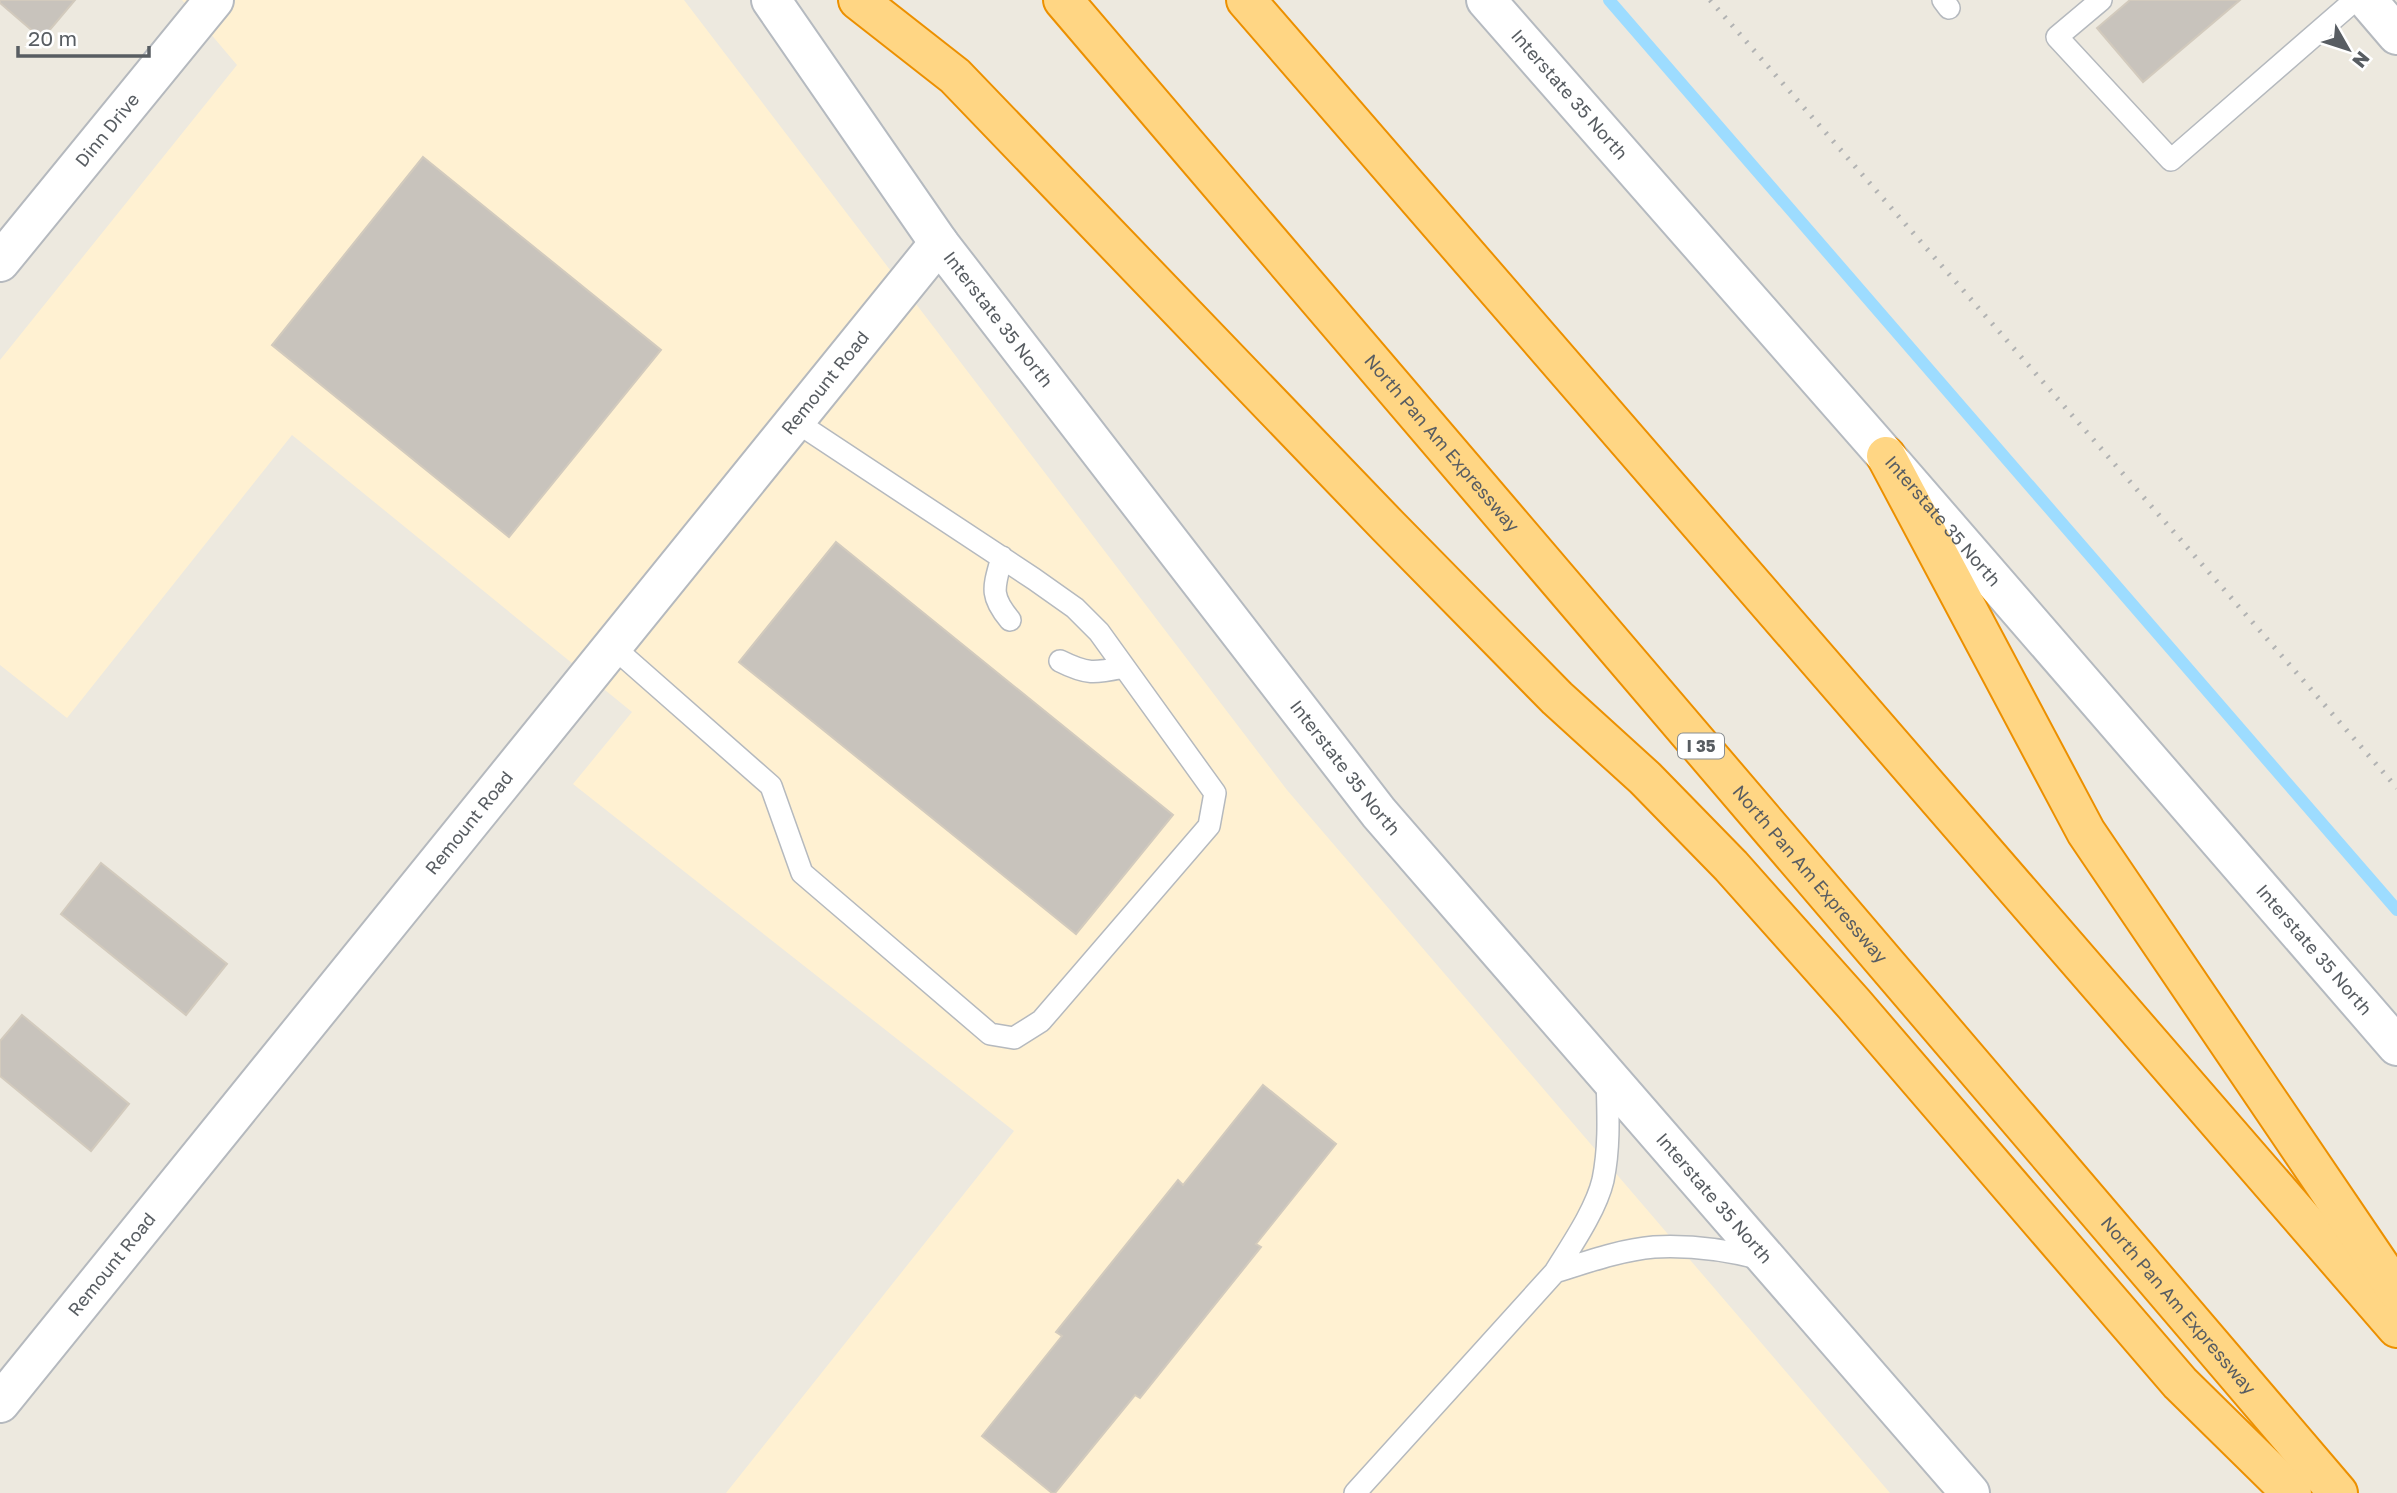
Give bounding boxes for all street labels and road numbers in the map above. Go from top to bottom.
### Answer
street label: Interstate 35 North [1507,24,1633,164]
street label: Dinn Drive [70,88,143,171]
street label: Interstate 35 North [939,246,1058,391]
street label: Remount Road [776,326,873,439]
street label: North Pan Am Expressway [1360,349,1524,536]
street label: Interstate 35 North [1881,451,2006,591]
street label: Interstate 35 North [1286,695,1405,839]
road number: I 35 [1678,734,1724,758]
street label: Remount Road [420,766,517,879]
street label: North Pan Am Expressway [1728,780,1893,967]
street label: Interstate 35 North [2252,879,2377,1019]
street label: Interstate 35 North [1652,1128,1777,1267]
street label: Remount Road [63,1208,160,1320]
street label: North Pan Am Expressway [2097,1212,2261,1399]

